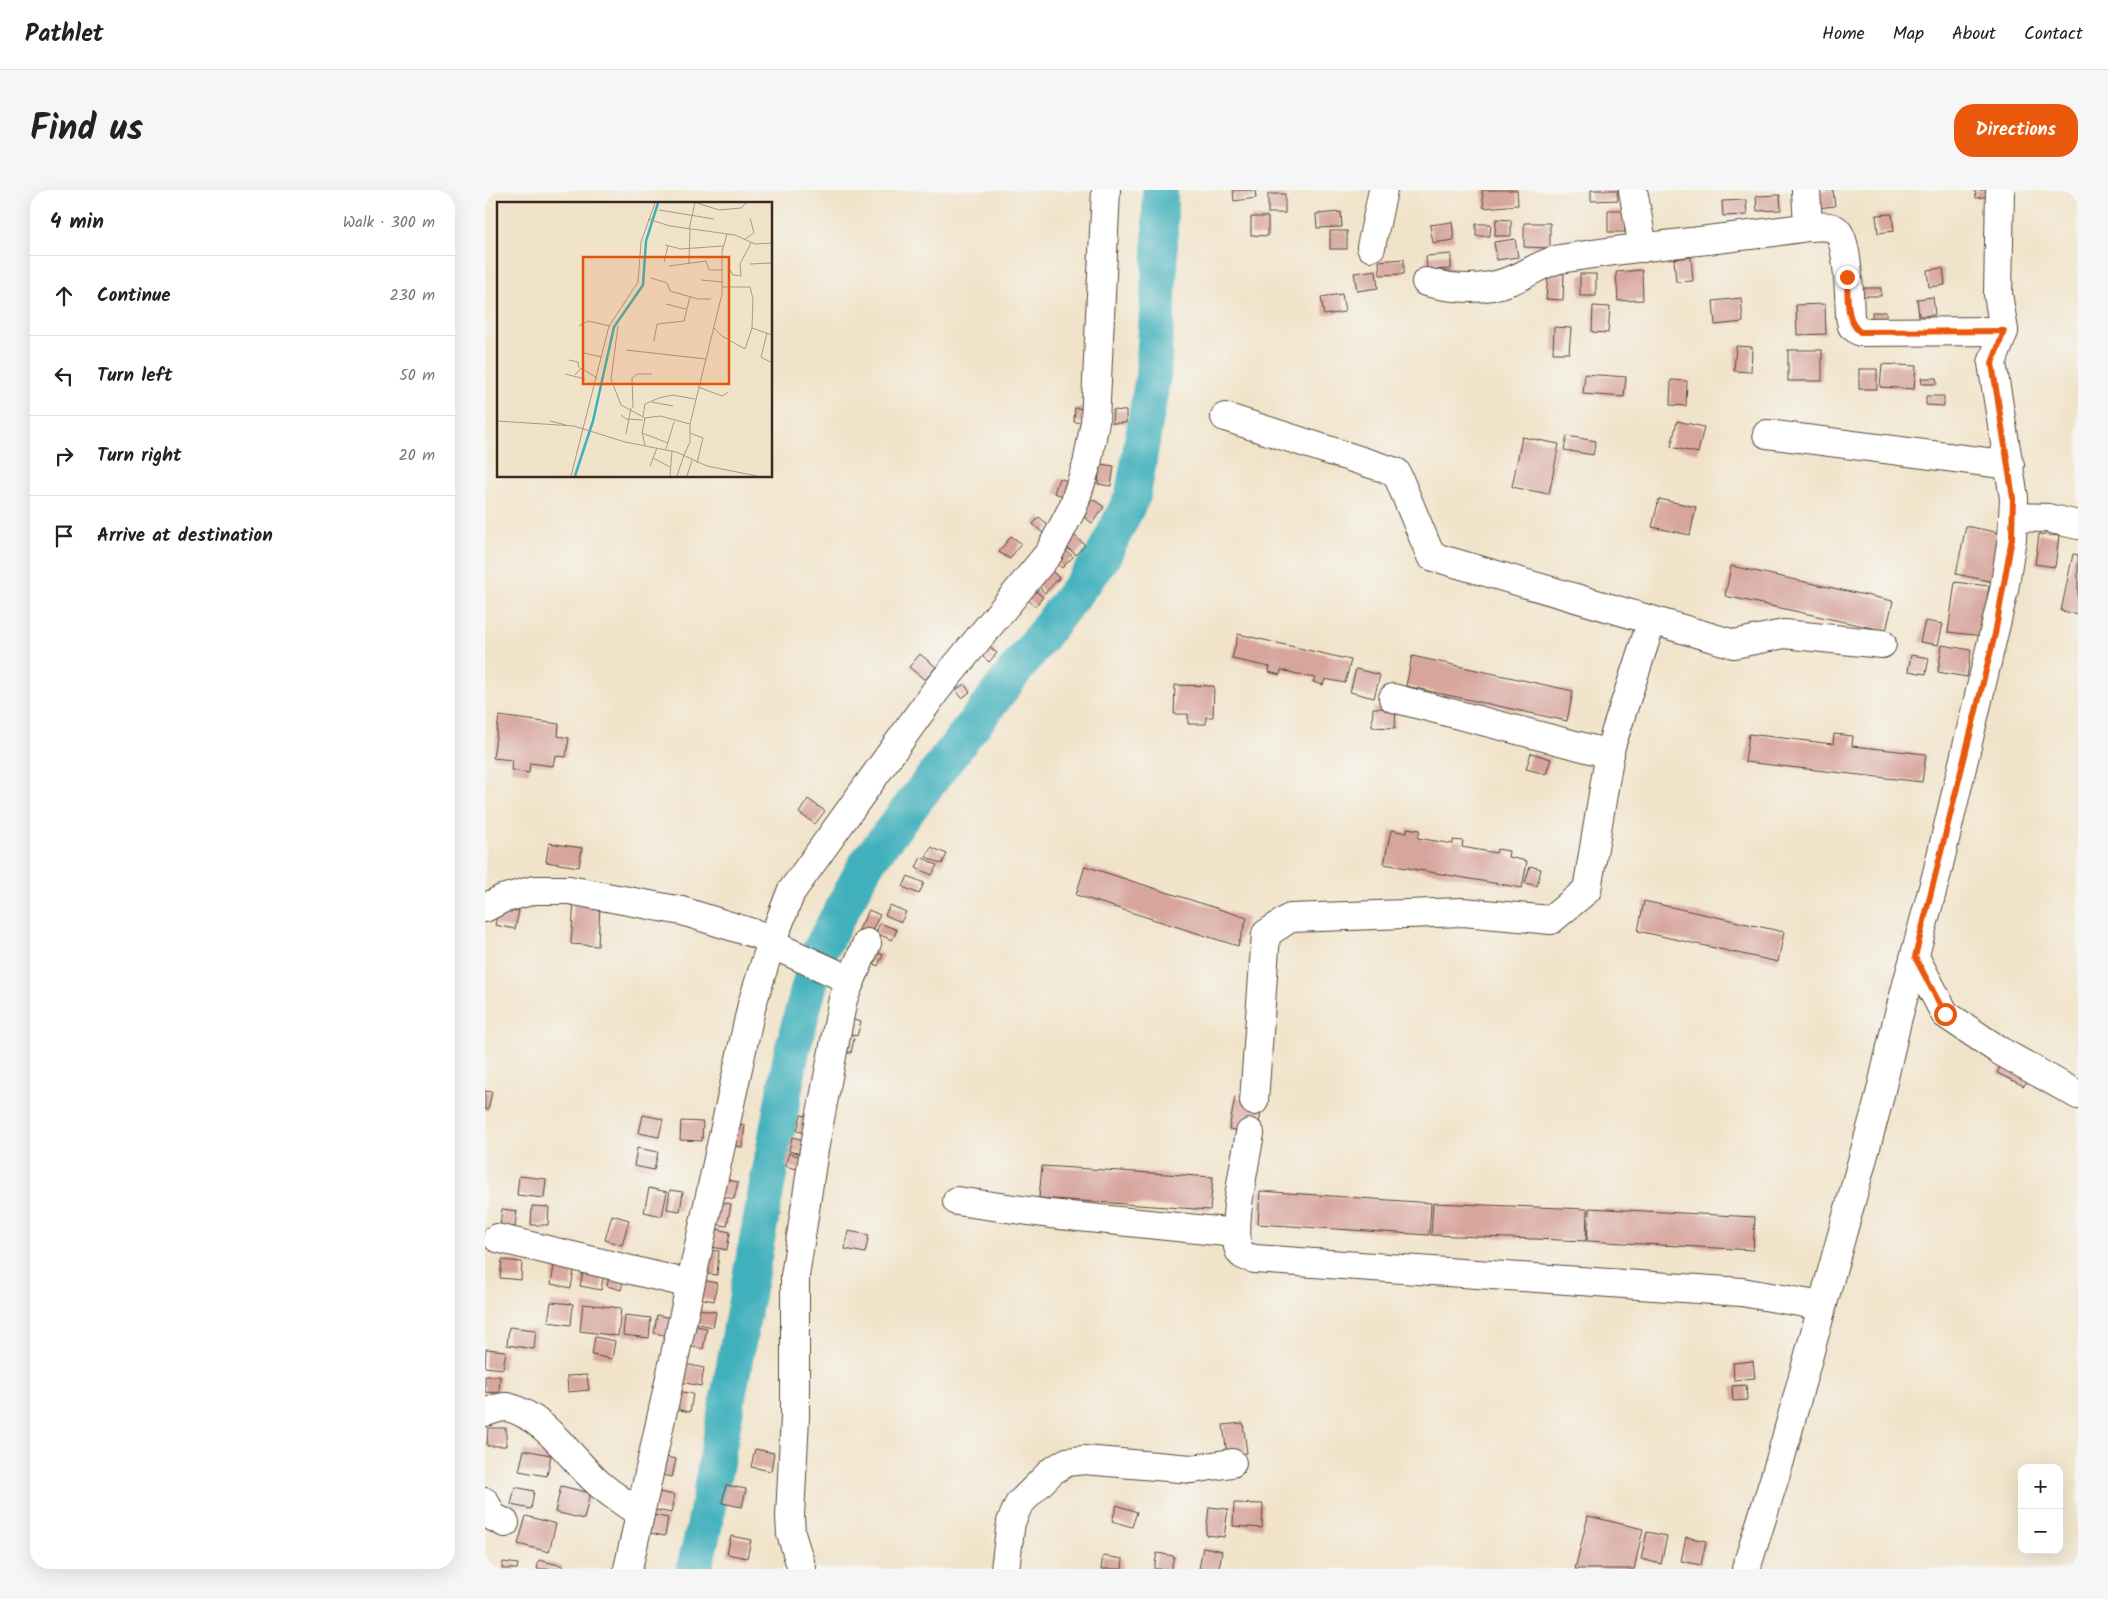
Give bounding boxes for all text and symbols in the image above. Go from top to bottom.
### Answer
text: Pathlet [25,15,104,54]
text: Home [1822,20,1865,49]
text: Map [1893,20,1924,49]
text: About [1952,20,1996,49]
text: Contact [2024,20,2083,49]
text: Find us [30,102,143,158]
button: Directions [1954,104,2078,157]
inset map [497,202,773,478]
text: 4 min [50,206,104,239]
text: Walk · 300 m [343,210,435,235]
route end [1836,266,1859,289]
text: Continue [97,281,170,311]
icon: ahead [50,282,78,310]
text: 230 m [389,283,435,308]
text: Turn left [97,361,172,391]
icon: left [50,362,78,390]
text: 50 m [399,363,435,388]
text: Turn right [97,441,182,471]
icon: right [50,442,78,470]
text: 20 m [399,443,435,468]
text: Arrive at destination [97,521,273,551]
icon: arrive [50,522,78,550]
route start [1934,1003,1957,1026]
map controls [2018,1464,2063,1554]
button: + [2018,1464,2063,1509]
button: − [2018,1509,2063,1554]

